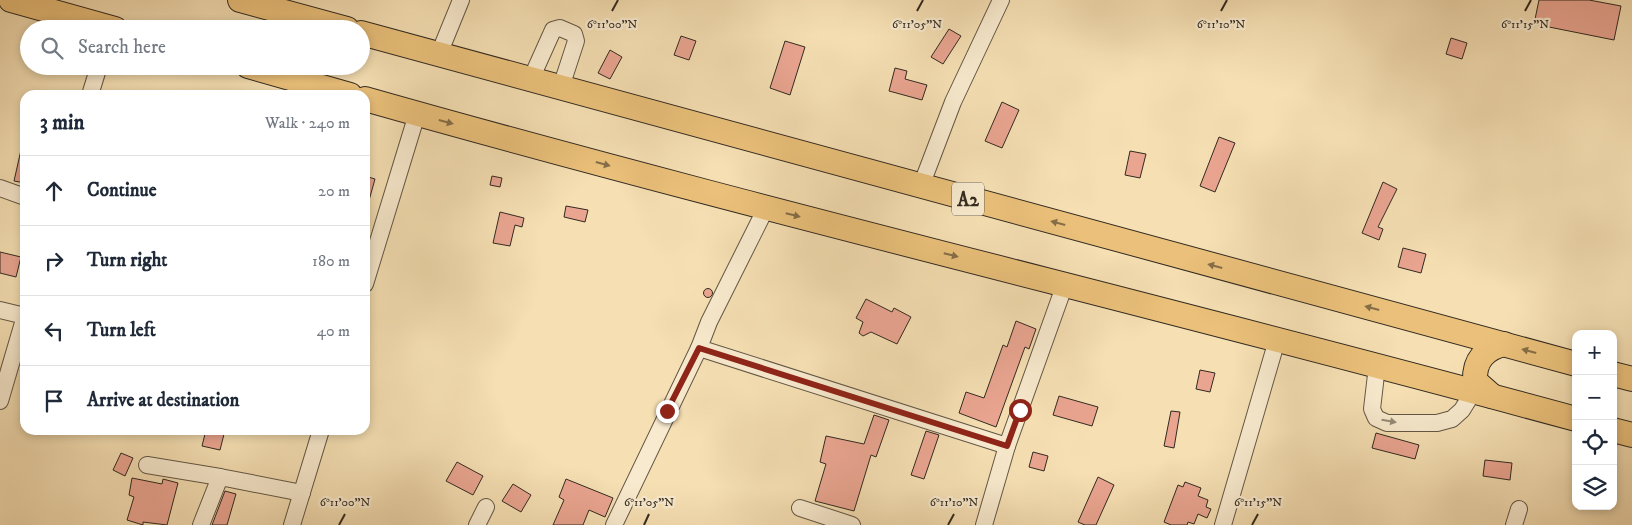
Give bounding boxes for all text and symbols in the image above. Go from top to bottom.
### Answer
text: 6°11'00"N [587,17,637,32]
text: 6°11'05"N [892,17,942,32]
text: 6°11'10"N [1197,17,1245,32]
text: 6°11'15"N [1501,17,1549,32]
search box [20,20,370,75]
icon: search [38,34,66,62]
text: Search here [78,36,166,59]
text: 3 min [40,110,85,136]
text: Walk · 240 m [265,113,350,133]
one-way arrow [438,118,453,126]
one-way arrow [595,160,610,168]
icon: ahead [40,177,68,205]
text: Continue [87,179,157,202]
text: 20 m [318,181,350,201]
road number: A2 [952,182,984,215]
one-way arrow [786,211,801,219]
one-way arrow [1051,219,1066,227]
icon: right [40,247,68,275]
text: Turn right [87,249,167,272]
text: 180 m [312,251,350,271]
one-way arrow [943,251,958,259]
one-way arrow [1208,262,1223,270]
one-way arrow [1364,304,1379,312]
icon: left [40,317,68,345]
text: Turn left [87,319,156,342]
text: 40 m [317,321,350,341]
map controls [1572,330,1617,510]
button: + [1572,330,1617,375]
one-way arrow [1521,347,1536,355]
button: − [1572,375,1617,420]
icon: arrive [40,387,68,415]
text: Arrive at destination [87,389,239,412]
route start [1009,399,1032,422]
route end [656,400,679,423]
one-way arrow [1381,418,1397,426]
button: locate [1572,420,1617,465]
button: layers [1572,465,1617,510]
text: 6°11'00"N [320,495,370,510]
text: 6°11'05"N [624,495,674,510]
text: 6°11'10"N [930,495,978,510]
text: 6°11'15"N [1234,495,1282,510]

